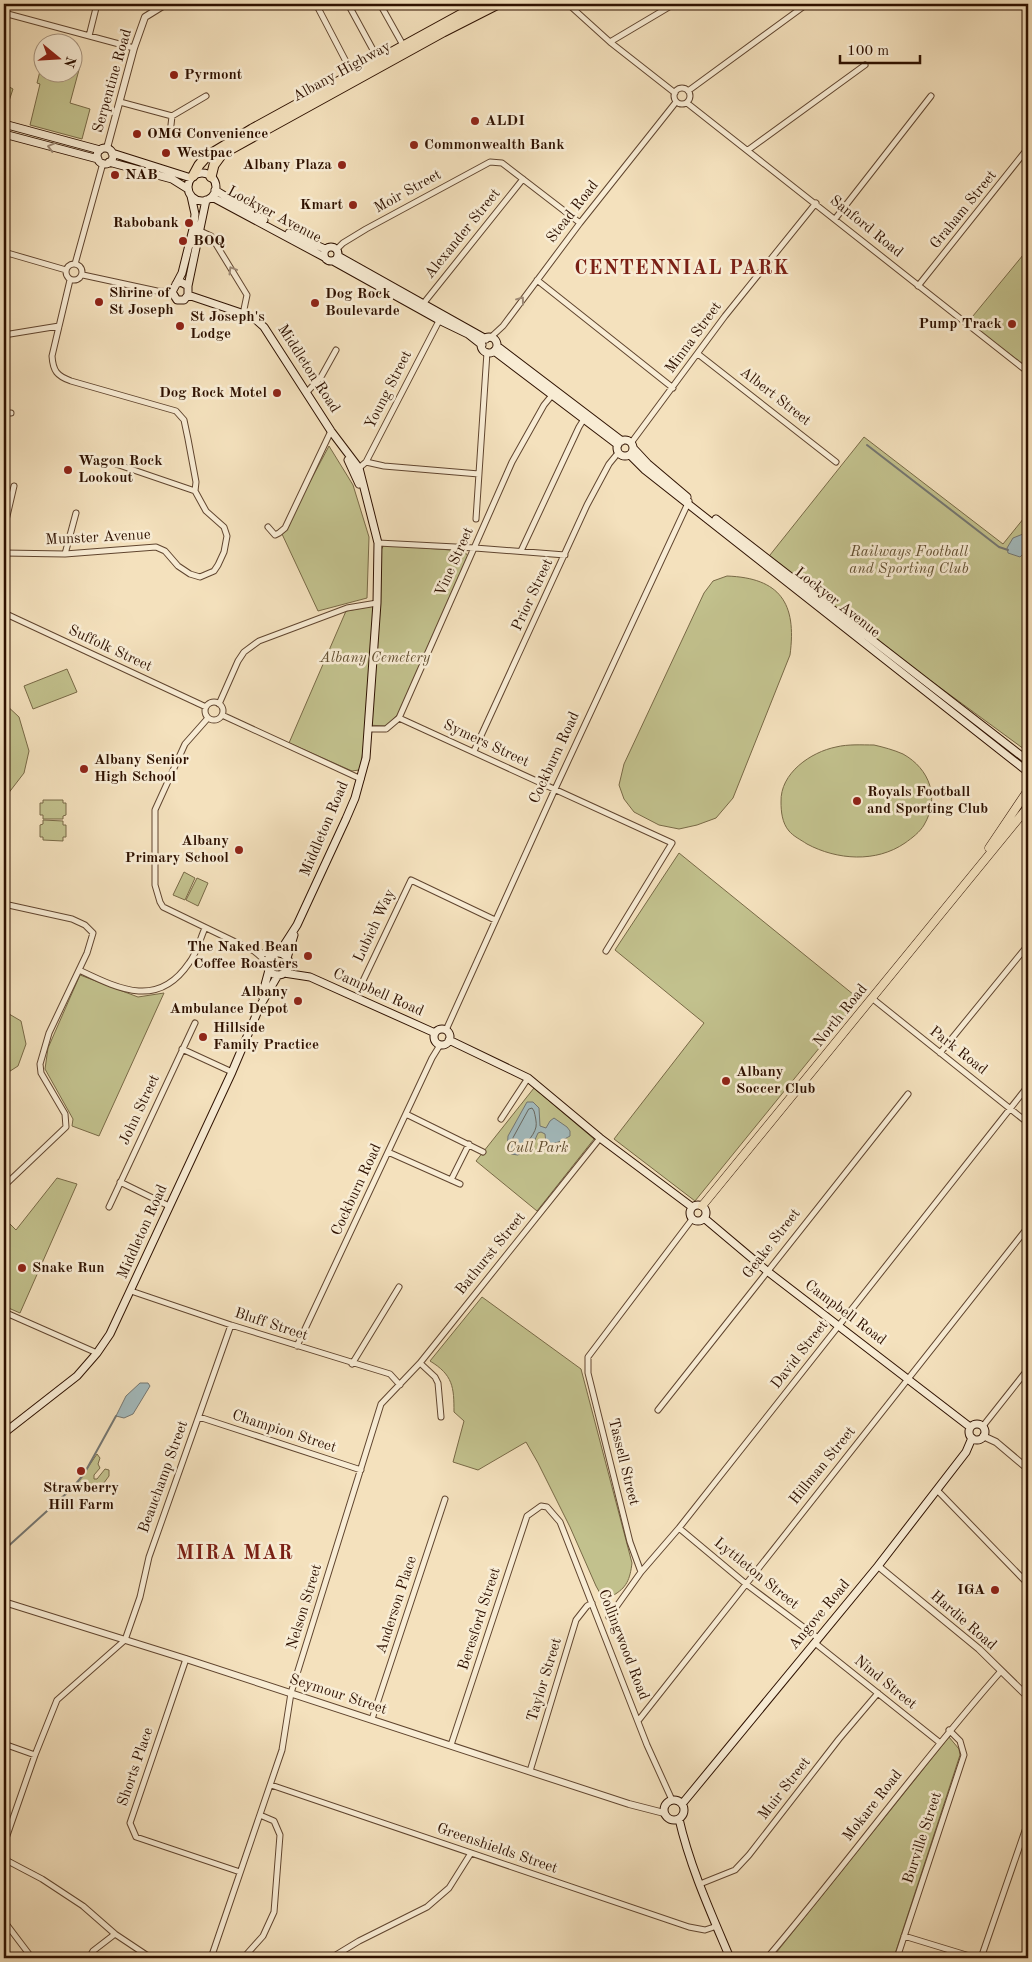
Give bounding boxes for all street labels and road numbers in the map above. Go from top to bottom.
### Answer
street label: Serpentine Road [91,27,135,135]
street label: Albany Highway [291,39,393,105]
street label: Moir Street [372,167,444,217]
street label: Graham Street [928,168,1000,252]
street label: Stead Road [544,178,602,246]
street label: Lockyer Avenue [225,184,323,246]
street label: Alexander Street [422,186,504,282]
street label: Sanford Road [827,193,905,261]
street label: Minna Street [663,300,725,376]
street label: Middleton Road [274,322,342,416]
street label: Young Street [363,349,415,431]
street label: Albert Street [737,365,813,429]
street label: Vine Street [433,525,477,599]
street label: Munster Avenue [45,528,151,548]
street label: Prior Street [510,557,556,633]
street label: Lockyer Avenue [791,565,883,641]
street label: Suffolk Street [66,623,154,675]
street label: Cockburn Road [527,710,583,806]
street label: Symers Street [441,718,531,770]
street label: Middleton Road [298,779,352,879]
street label: Lubich Way [352,887,398,965]
street label: Campbell Road [330,966,426,1020]
street label: North Road [811,982,871,1050]
street label: Park Road [926,1024,990,1078]
street label: John Street [117,1072,163,1148]
street label: Cockburn Road [329,1142,385,1238]
street label: Middleton Road [115,1182,171,1281]
street label: Geake Street [740,1206,804,1282]
street label: Bathurst Street [453,1210,529,1298]
street label: Campbell Road [802,1278,889,1348]
street label: Bluff Street [232,1306,310,1344]
street label: David Street [769,1318,831,1392]
street label: Champion Street [230,1408,338,1456]
street label: Tassell Street [605,1417,641,1507]
street label: Beauchamp Street [137,1419,191,1535]
street label: Hillman Street [787,1424,859,1508]
street label: Lyttleton Street [711,1535,801,1613]
street label: Anderson Place [374,1554,420,1656]
street label: Nelson Street [285,1562,325,1652]
street label: Beresford Street [456,1566,504,1672]
street label: Angove Road [787,1577,854,1653]
street label: Collingwood Road [595,1588,651,1703]
street label: Hardie Road [927,1589,999,1654]
street label: Taylor Street [525,1636,565,1724]
street label: Nind Street [851,1653,919,1713]
street label: Seymour Street [287,1672,389,1718]
street label: Shorts Place [116,1726,156,1808]
street label: Muir Street [756,1755,814,1823]
street label: Mokare Road [841,1767,905,1844]
street label: Burville Street [901,1790,945,1886]
street label: Greenshields Street [435,1821,559,1877]

